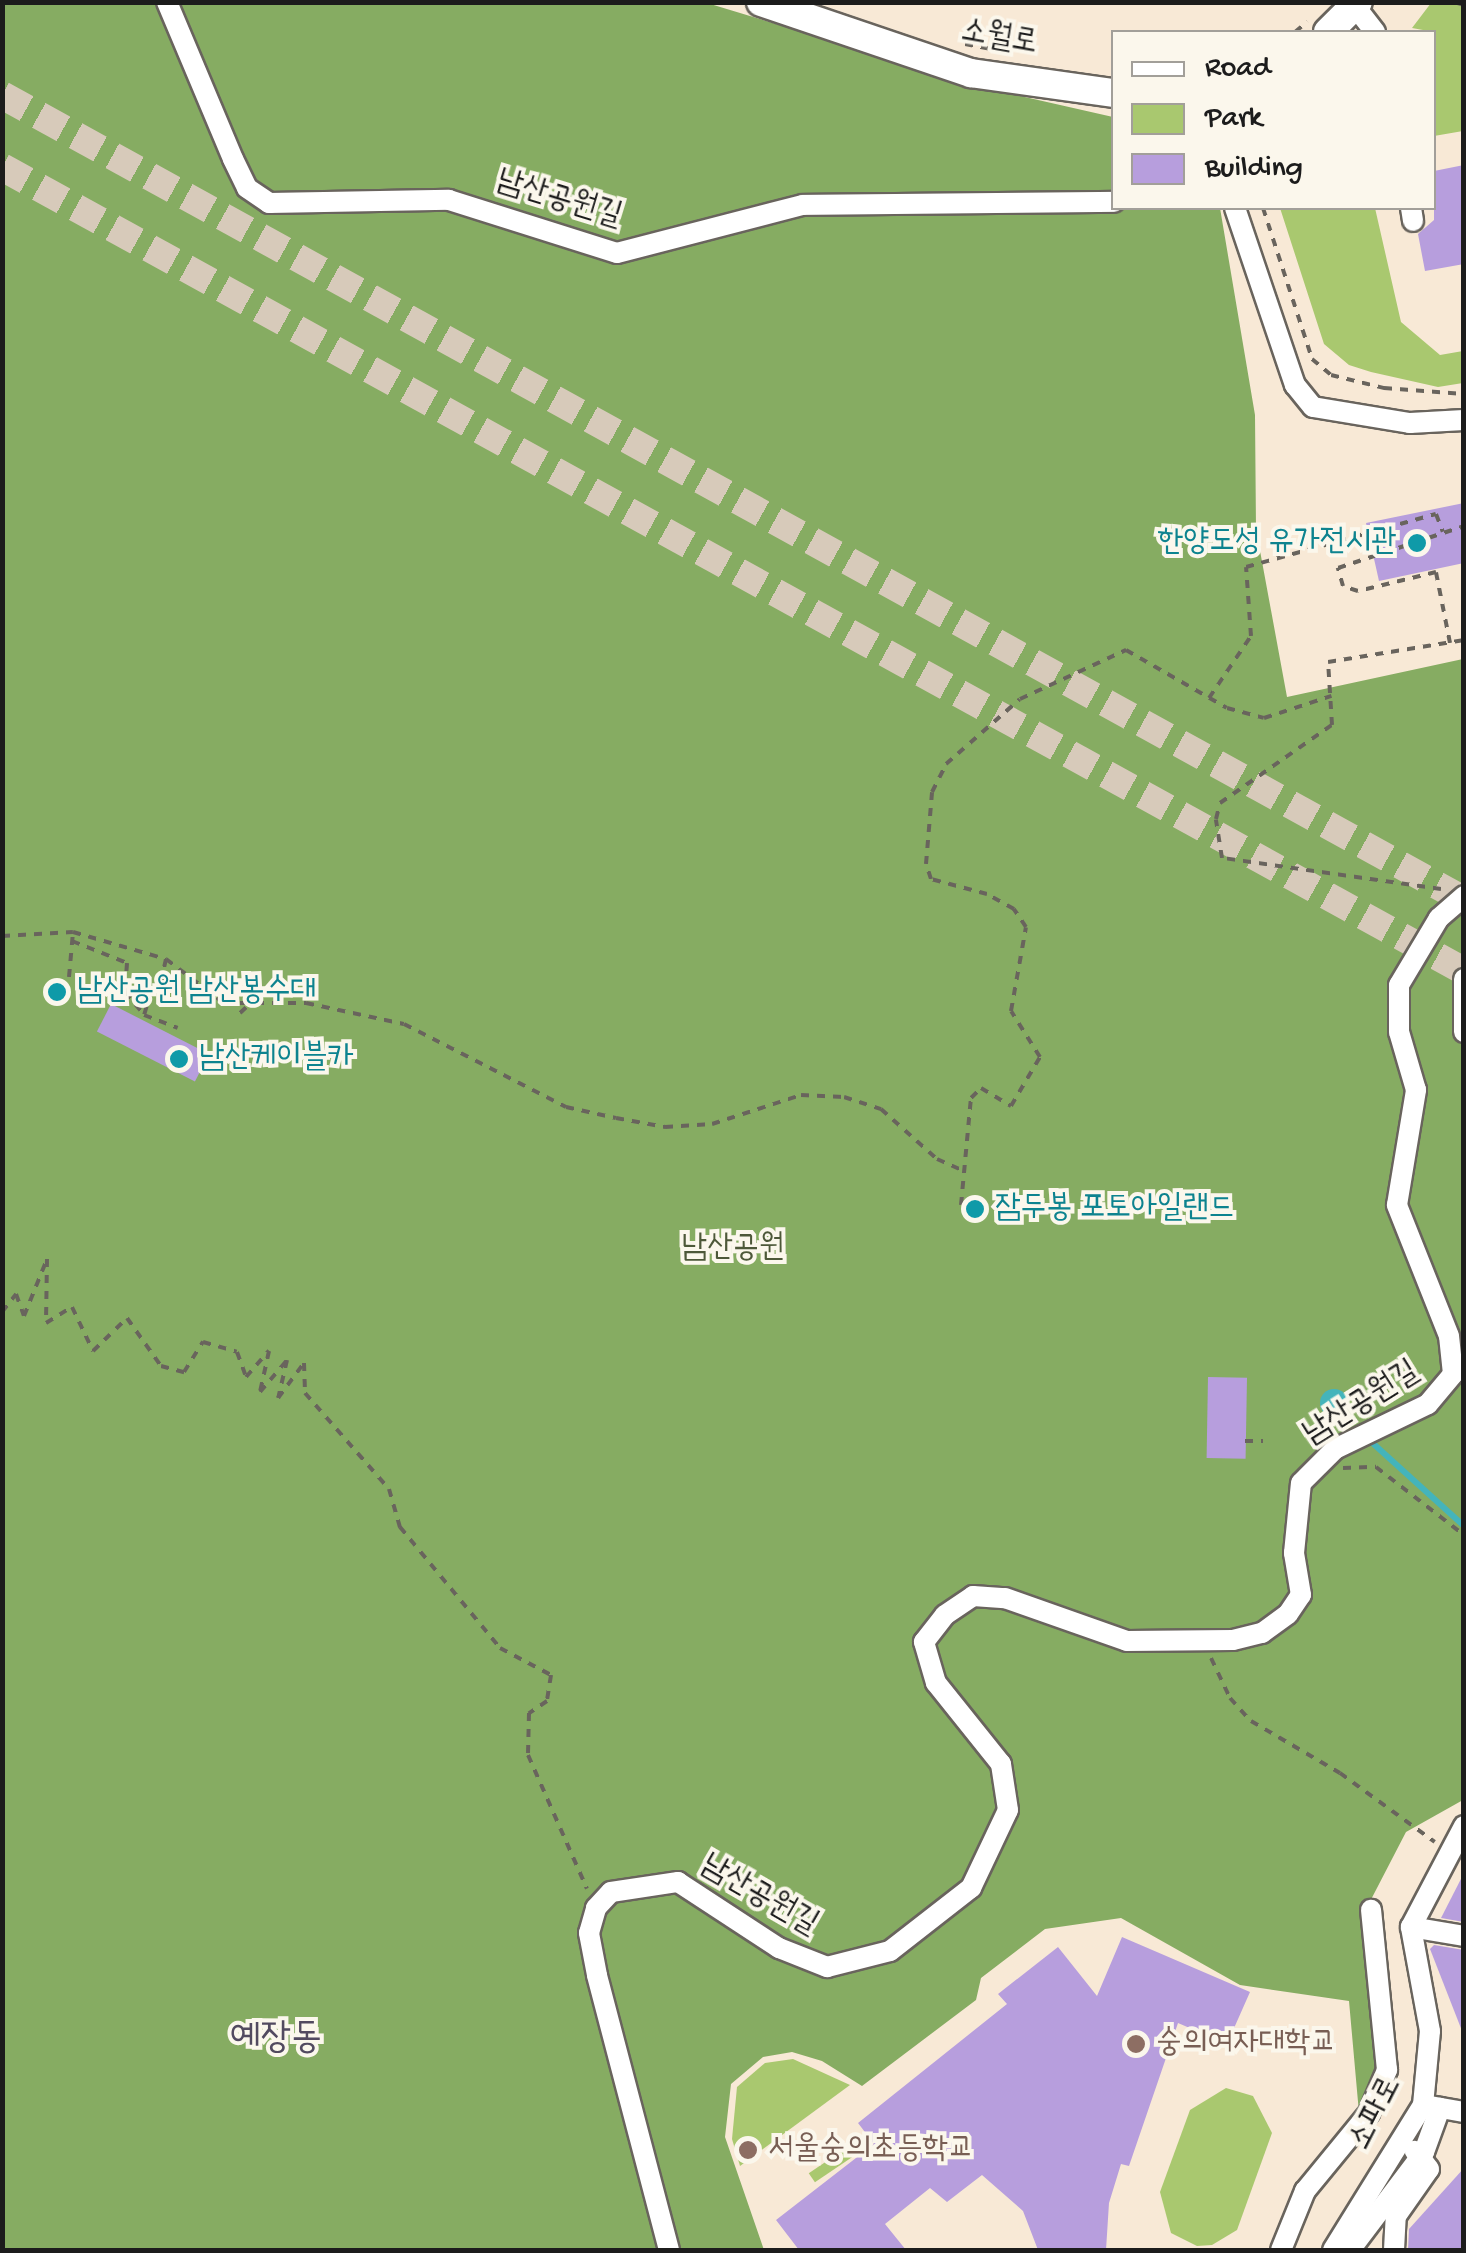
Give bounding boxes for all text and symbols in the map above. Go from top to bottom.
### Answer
street label: 소월로 [958,13,1040,65]
legend [1111,30,1436,210]
text: Road [1205,52,1271,87]
text: Park [1205,102,1262,137]
text: Building [1205,152,1303,187]
street label: 남산공원길 [492,163,626,237]
place label: 한양도성 유가전시관 [1158,524,1397,562]
marker: 한양도성 유가전시관 [1406,532,1428,554]
place label: 남산공원 남산봉수대 [77,973,316,1011]
marker: 남산공원 남산봉수대 [46,981,68,1003]
place label: 남산케이블카 [199,1040,354,1078]
marker: 남산케이블카 [168,1048,190,1070]
place label: 잠두봉 포토아일랜드 [995,1190,1234,1228]
marker: 잠두봉 포토아일랜드 [964,1198,986,1220]
park label: 남산공원 [681,1230,784,1268]
street label: 남산공원길 [1297,1354,1427,1454]
street label: 남산공원길 [694,1847,824,1945]
district label: 예장동 [230,2018,322,2064]
place label: 숭의여자대학교 [1156,2025,1336,2063]
marker: 숭의여자대학교 [1125,2033,1147,2055]
street label: 소파로 [1342,2071,1412,2157]
place label: 서울숭의초등학교 [768,2131,974,2169]
marker: 서울숭의초등학교 [737,2139,759,2161]

